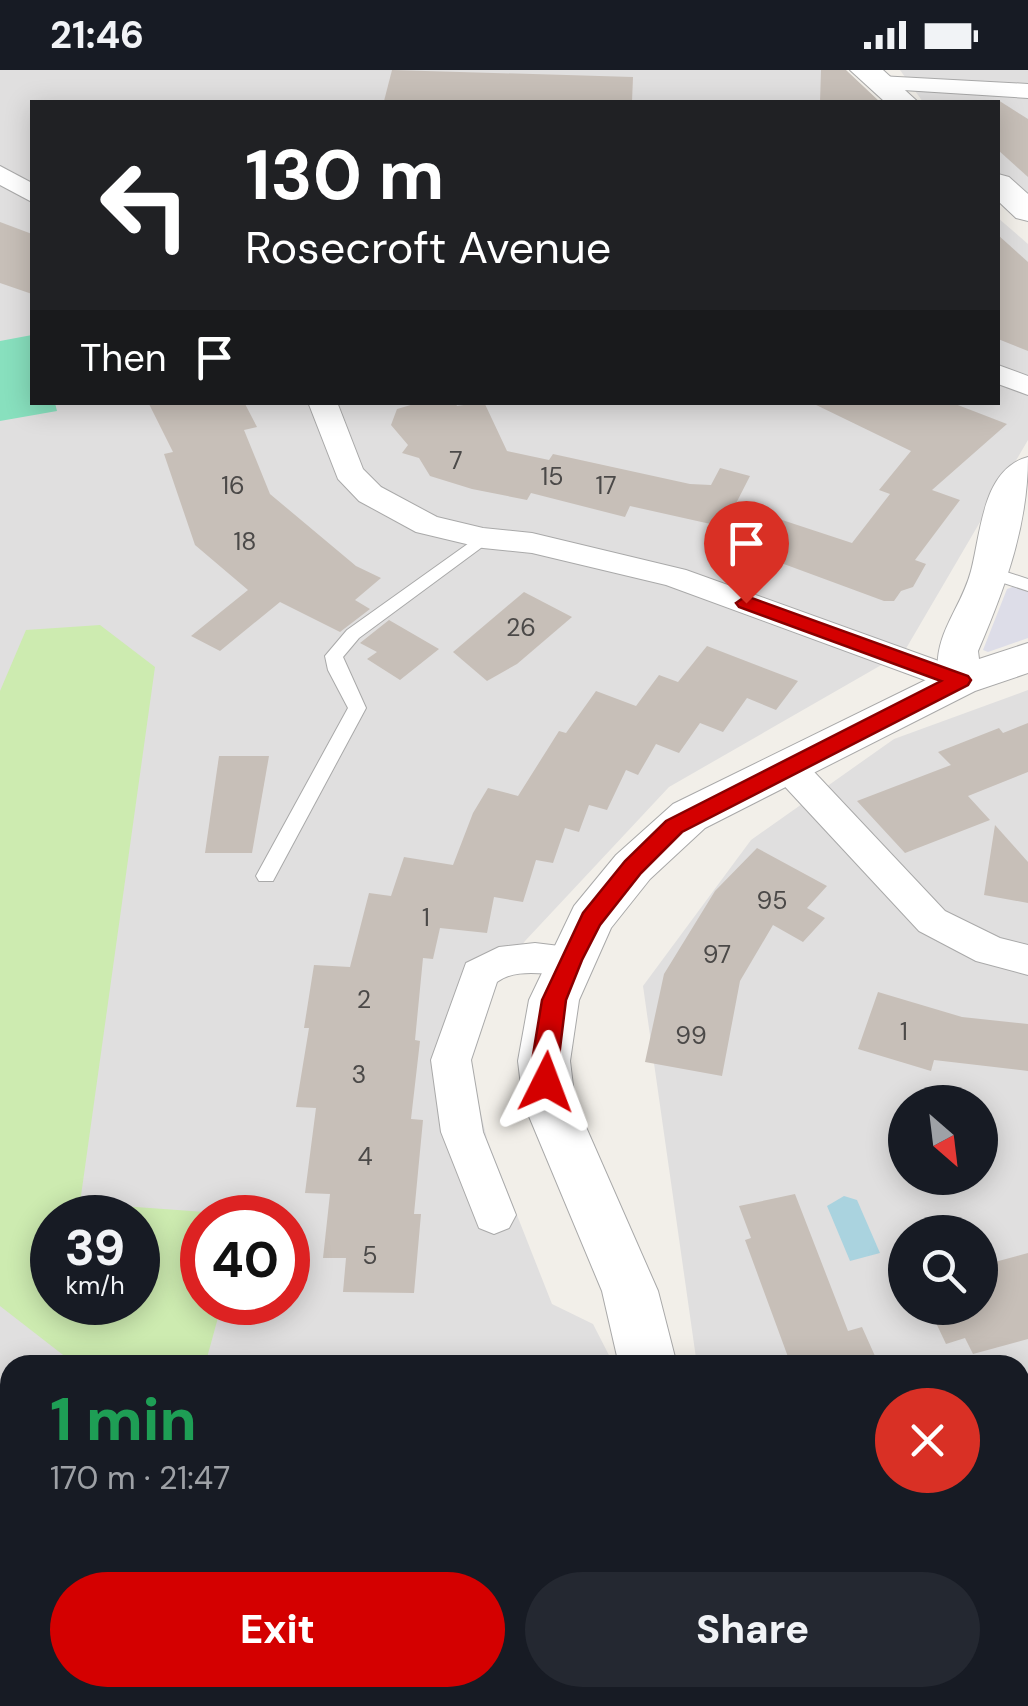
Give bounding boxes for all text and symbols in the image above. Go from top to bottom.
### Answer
text: 21:46 [50,10,144,60]
text: 130 m [245,130,444,221]
icon: left [80,140,210,270]
text: Rosecroft Avenue [245,218,611,277]
icon: arrive [187,330,242,385]
text: Then [80,333,167,383]
house number: 7 [449,444,463,477]
house number: 15 [540,460,564,493]
house number: 16 [221,469,245,502]
house number: 17 [595,469,617,502]
pin [704,501,789,604]
icon: arrive [719,516,774,571]
house number: 18 [233,525,257,558]
house number: 26 [506,611,536,644]
house number: 95 [757,884,787,917]
house number: 1 [422,901,430,934]
house number: 97 [703,938,731,971]
house number: 2 [357,983,371,1016]
house number: 1 [900,1015,908,1048]
house number: 99 [675,1019,707,1052]
position arrow [494,1030,598,1134]
house number: 3 [352,1058,366,1091]
north arrow [888,1085,998,1195]
map controls [888,1085,998,1325]
house number: 4 [357,1140,373,1173]
speed limit sign: 40 [180,1195,310,1325]
text: 39 [65,1215,125,1281]
button: search [888,1215,998,1325]
house number: 5 [362,1239,378,1272]
text: km/h [65,1269,125,1302]
text: 1 min [50,1380,197,1459]
button: close [875,1388,980,1493]
text: 170 m · 21:47 [50,1457,230,1499]
button: Exit [50,1572,505,1687]
button: Share [525,1572,980,1687]

